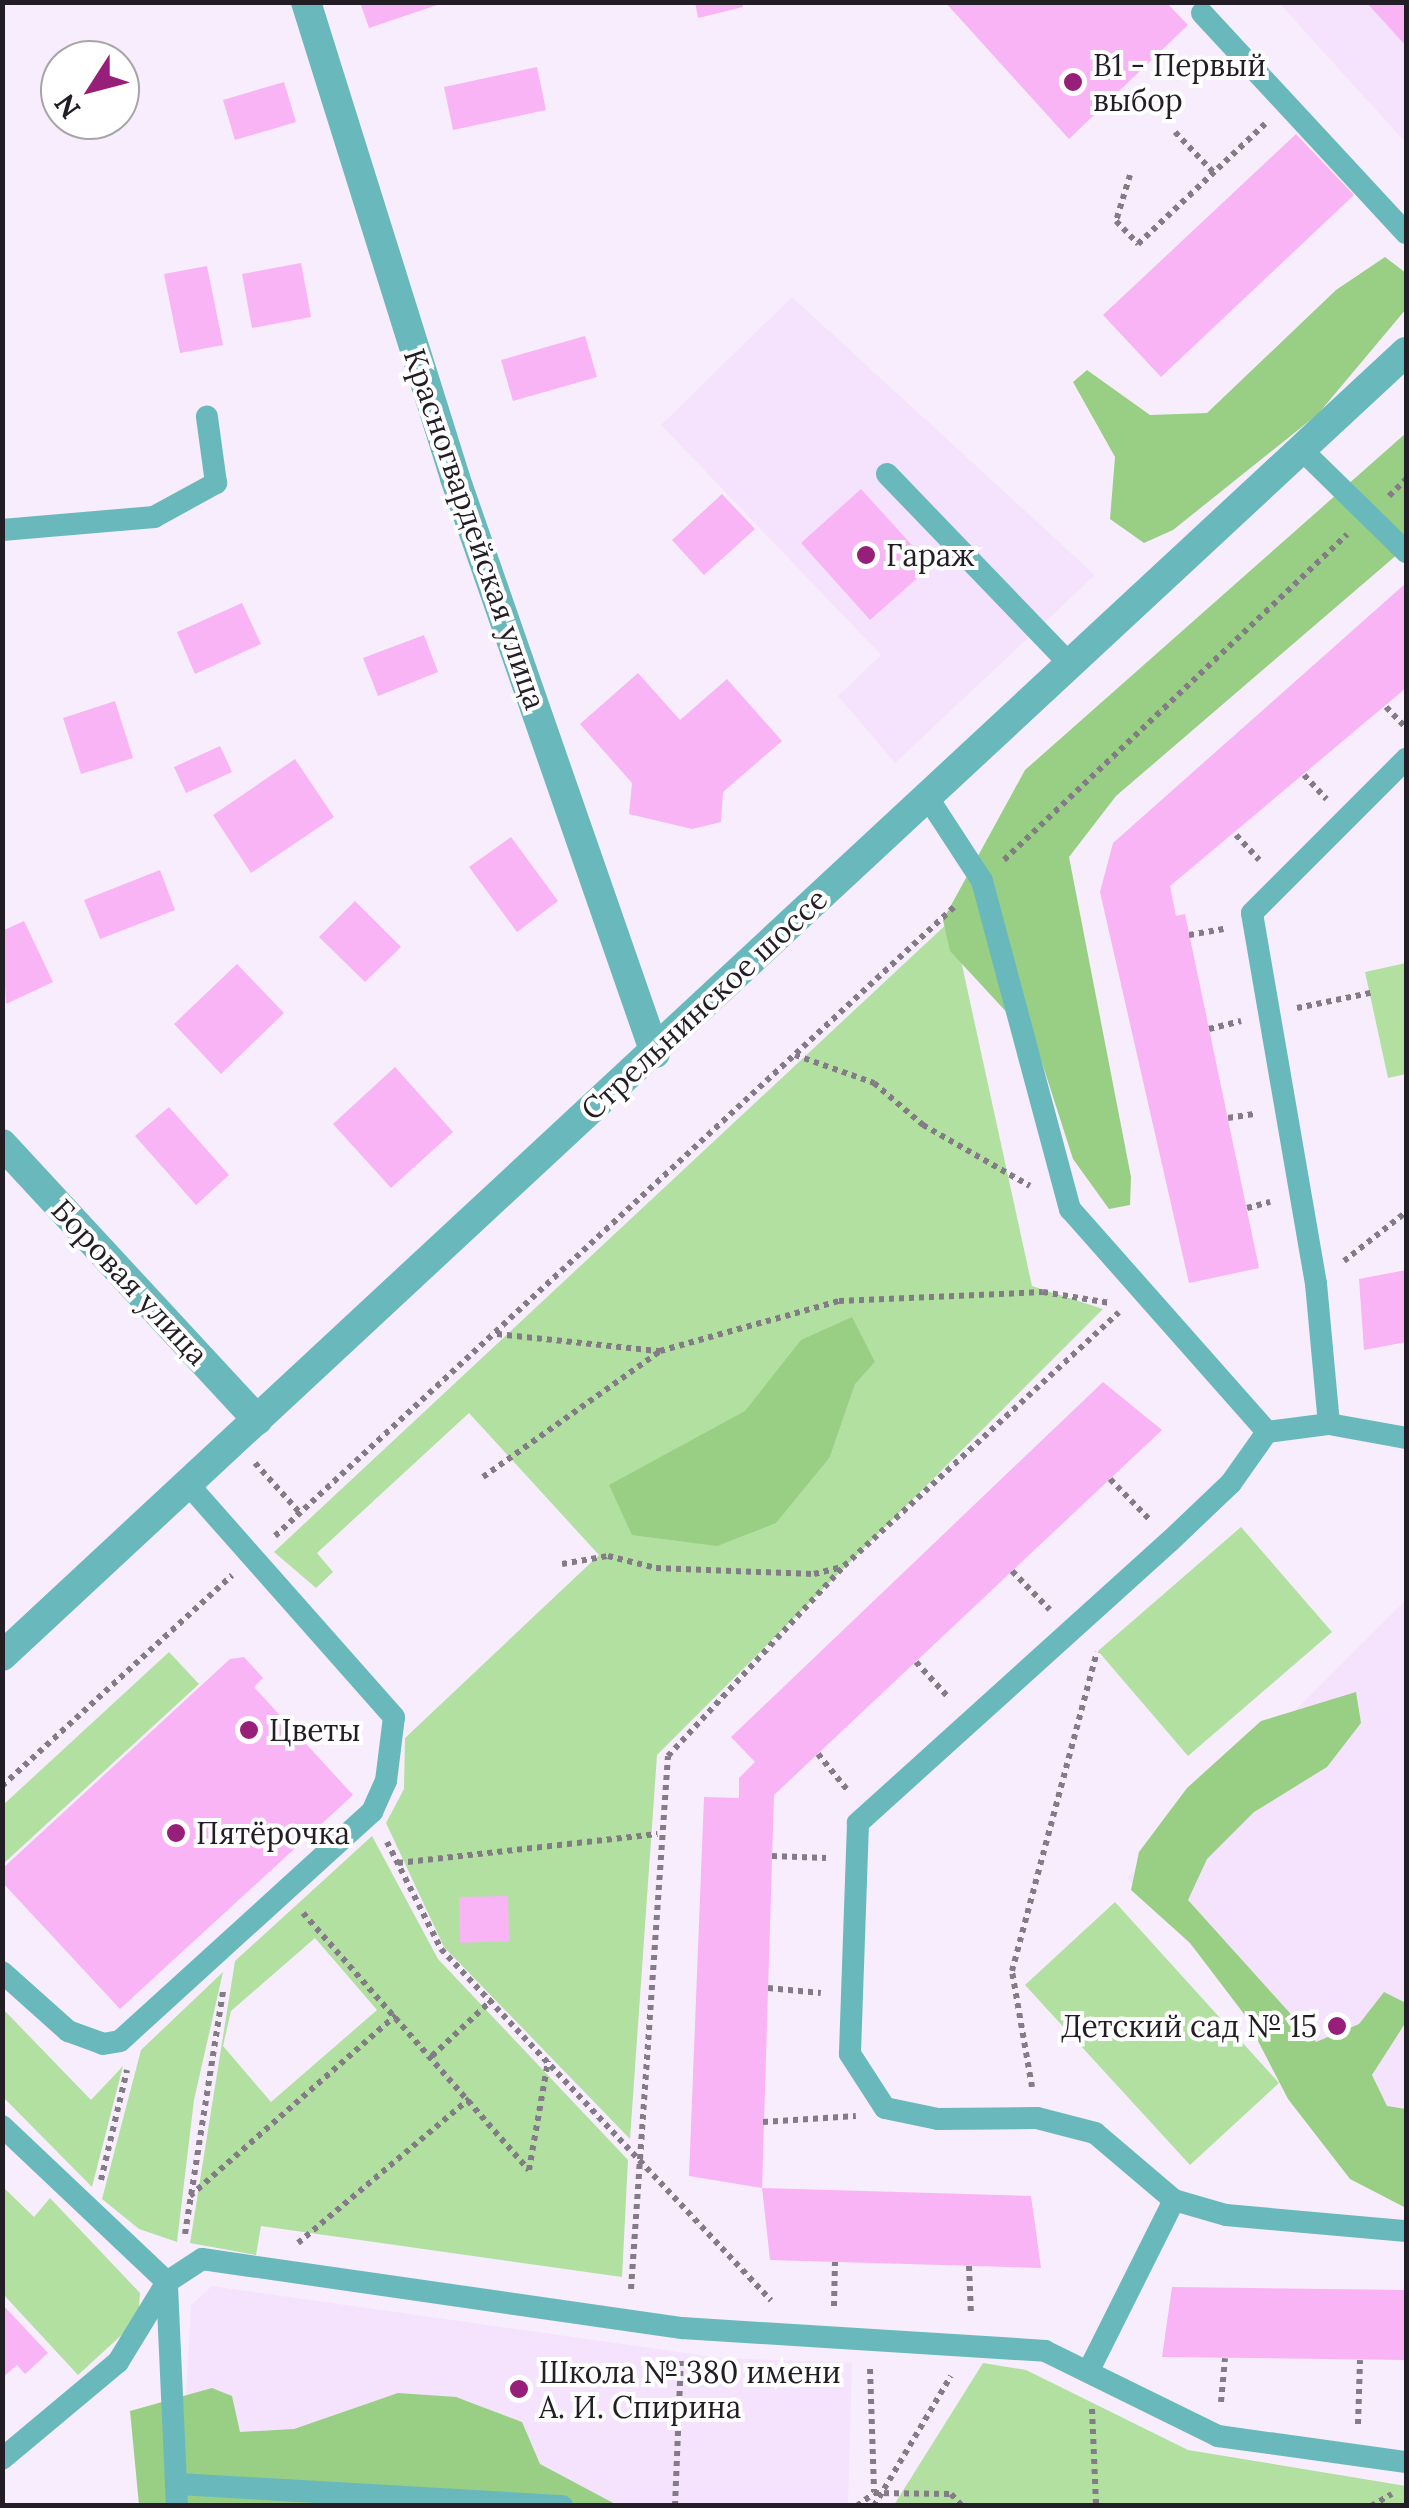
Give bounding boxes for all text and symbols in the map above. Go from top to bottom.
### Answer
north arrow [40,40,140,140]
place label: В1 - Первый выбор [1093,47,1266,118]
marker: В1 - Первый выбор [1062,71,1084,93]
text: N [46,87,88,126]
street label: Красногвардейская улица [396,344,554,714]
place label: Гараж [886,537,975,573]
marker: Гараж [855,544,877,566]
street label: Стрельнинское шоссе [574,881,834,1127]
street label: Боровая улица [44,1192,216,1372]
place label: Цветы [269,1712,360,1748]
marker: Цветы [238,1719,260,1741]
place label: Пятёрочка [196,1815,350,1851]
marker: Пятёрочка [165,1822,187,1844]
place label: Детский сад № 15 [1061,2008,1317,2044]
marker: Детский сад № 15 [1326,2015,1348,2037]
place label: Школа № 380 имени А. И. Спирина [539,2354,841,2424]
marker: Школа № 380 имени А. И. Спирина [508,2378,530,2400]

